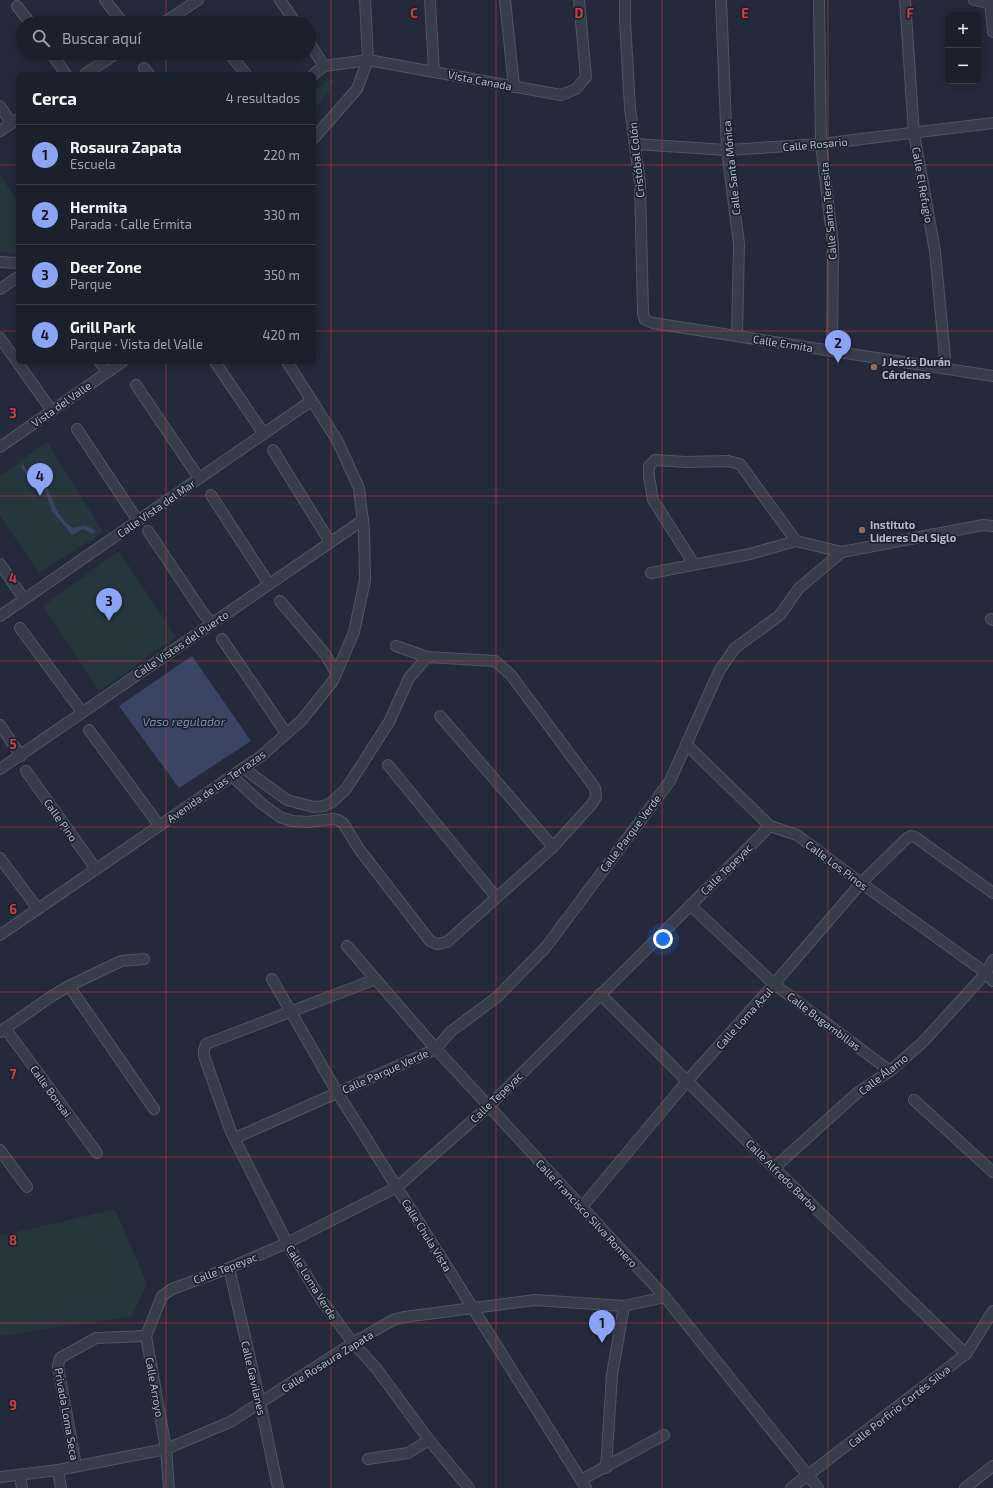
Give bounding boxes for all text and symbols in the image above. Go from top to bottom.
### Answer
text: C [410,5,418,21]
text: D [575,5,584,21]
text: E [741,5,749,21]
text: F [906,5,914,21]
map controls [945,12,981,84]
button: + [945,12,981,48]
search box [16,16,316,60]
icon: search [30,27,52,49]
text: Buscar aquí [62,29,141,47]
button: − [945,48,981,84]
street label: Vista Canada [447,67,513,93]
text: Cerca [32,88,77,108]
text: 4 resultados [226,90,300,106]
street label: Calle Santa Mónica [720,120,742,216]
street label: Cristóbal Colón [626,122,646,198]
street label: Calle Rosario [782,135,848,153]
text: Rosaura Zapata [70,138,182,156]
street label: Calle El Refugio [910,146,936,224]
text: 1 [42,147,48,163]
text: 220 m [263,147,300,163]
text: Escuela [70,156,116,172]
street label: Calle Santa Teresita [817,162,839,260]
text: Hermita [70,198,127,216]
text: 2 [41,207,49,223]
text: 330 m [263,207,300,223]
text: Parada · Calle Ermita [70,216,192,232]
text: Deer Zone [70,258,142,276]
text: 3 [41,267,49,283]
text: 350 m [264,267,300,283]
text: Parque [70,276,112,292]
text: Grill Park [70,318,136,336]
text: 4 [41,327,49,343]
text: 420 m [263,327,300,343]
pin: 2 [825,330,851,363]
street label: Calle Ermita [752,332,814,354]
text: Parque · Vista del Valle [70,336,203,352]
place label: J Jesús Durán Cárdenas [882,355,951,381]
marker: J Jesús Durán Cárdenas [869,362,879,372]
street label: Vista del Valle [29,379,93,429]
text: 3 [9,405,17,421]
pin: 4 [27,463,53,496]
street label: Calle Vista del Mar [114,476,198,540]
place label: Instituto Lideres Del Siglo [870,518,957,544]
marker: Instituto Lideres Del Siglo [857,525,867,535]
text: 4 [9,570,17,586]
pin: 3 [96,588,122,621]
street label: Calle Vistas del Puerto [131,607,231,681]
water label: Vaso regulador [143,714,226,728]
text: 5 [9,736,17,752]
street label: Avenida de las Terrazas [164,747,268,825]
street label: Calle Parque Verde [597,792,663,874]
street label: Calle Pino [42,796,80,844]
street label: Calle Los Pinos [803,837,871,893]
street label: Calle Tepeyac [698,841,754,897]
text: 6 [9,901,17,917]
your location [653,929,673,949]
street label: Calle Loma Azul [713,984,776,1052]
street label: Calle Bugambilias [785,989,864,1053]
street label: Calle Parque Verde [340,1046,430,1096]
street label: Calle Álamo [856,1051,910,1097]
street label: Calle Bonsai [28,1062,74,1120]
text: 7 [10,1066,17,1082]
street label: Calle Tepeyac [467,1069,525,1125]
street label: Calle Alfredo Barba [743,1136,821,1214]
street label: Calle Francisco Silva Romero [534,1156,640,1270]
street label: Calle Chula Vista [400,1196,454,1274]
text: 8 [9,1232,17,1248]
street label: Calle Loma Verde [284,1242,340,1322]
street label: Calle Tepeyac [191,1250,259,1286]
pin: 1 [589,1310,615,1343]
street label: Calle Rosaura Zapata [279,1327,375,1395]
street label: Calle Gavilanes [239,1340,269,1417]
street label: Calle Arroyo [143,1356,167,1418]
street label: Calle Porfirio Cortés Silva [846,1362,952,1450]
street label: Privada Loma Seca [52,1367,82,1461]
text: 9 [9,1397,17,1413]

